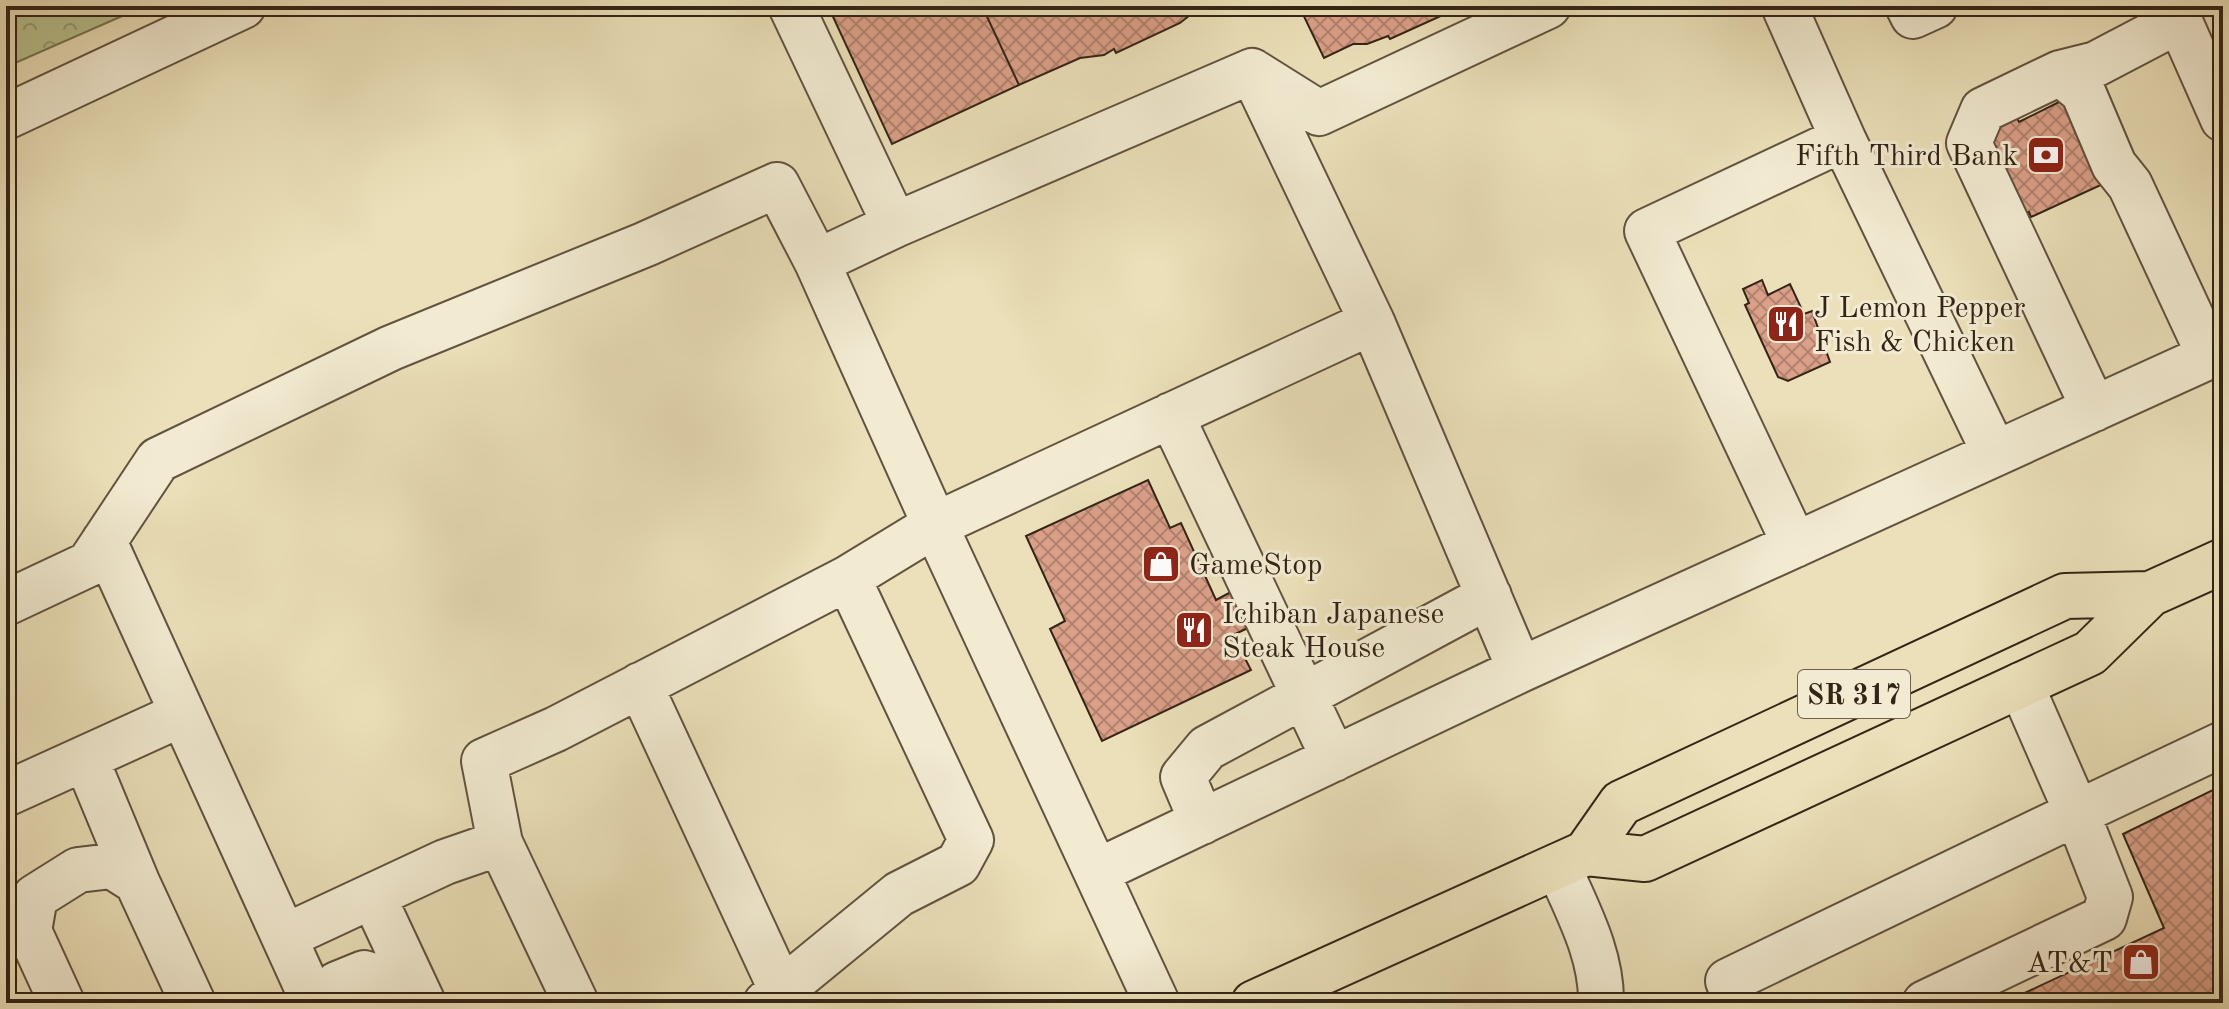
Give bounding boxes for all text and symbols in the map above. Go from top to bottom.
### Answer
bank icon: Fifth Third Bank [2025,134,2067,176]
place label: Fifth Third Bank [1795,142,2018,172]
place label: J Lemon Pepper Fish & Chicken [1814,294,2026,358]
restaurant icon: J Lemon Pepper Fish & Chicken [1765,303,1807,345]
shop icon: GameStop [1140,543,1182,585]
place label: GameStop [1189,551,1323,581]
place label: Ichiban Japanese Steak House [1222,600,1444,664]
restaurant icon: Ichiban Japanese Steak House [1173,609,1215,651]
road number: SR 317 [1798,670,1910,718]
shop icon: AT&T [2120,941,2162,983]
place label: AT&T [2026,949,2113,979]

